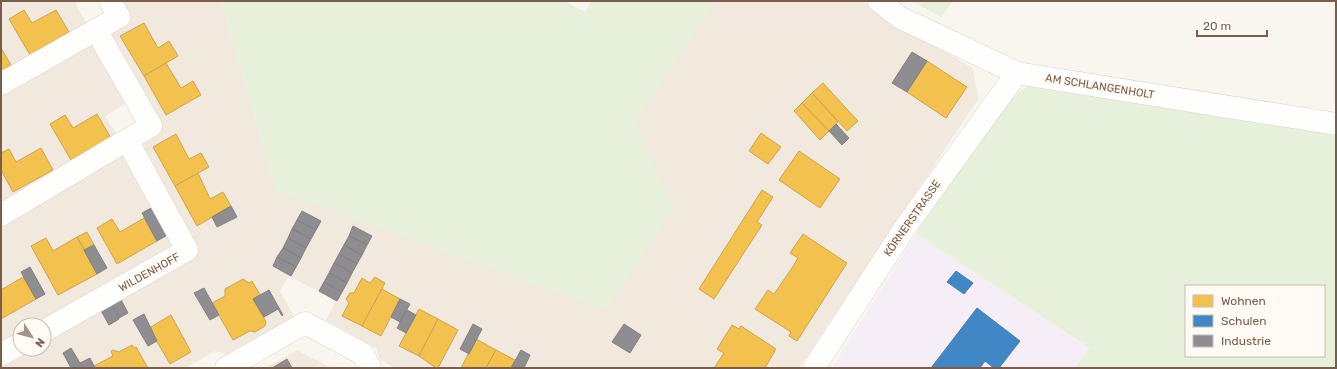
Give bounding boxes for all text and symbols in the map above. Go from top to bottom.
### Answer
scale bar [1197,12,1267,38]
text: 20 m [1203,19,1231,33]
street label: AM SCHLANGENHOLT [1044,71,1156,102]
street label: KÖRNERSTRASSE [881,177,944,259]
street label: WILDENHOFF [116,250,182,295]
legend [1185,285,1325,357]
text: Wohnen [1221,294,1266,308]
text: Schulen [1221,314,1267,328]
north arrow [12,317,52,357]
text: Industrie [1221,334,1271,348]
text: N [32,336,47,350]

